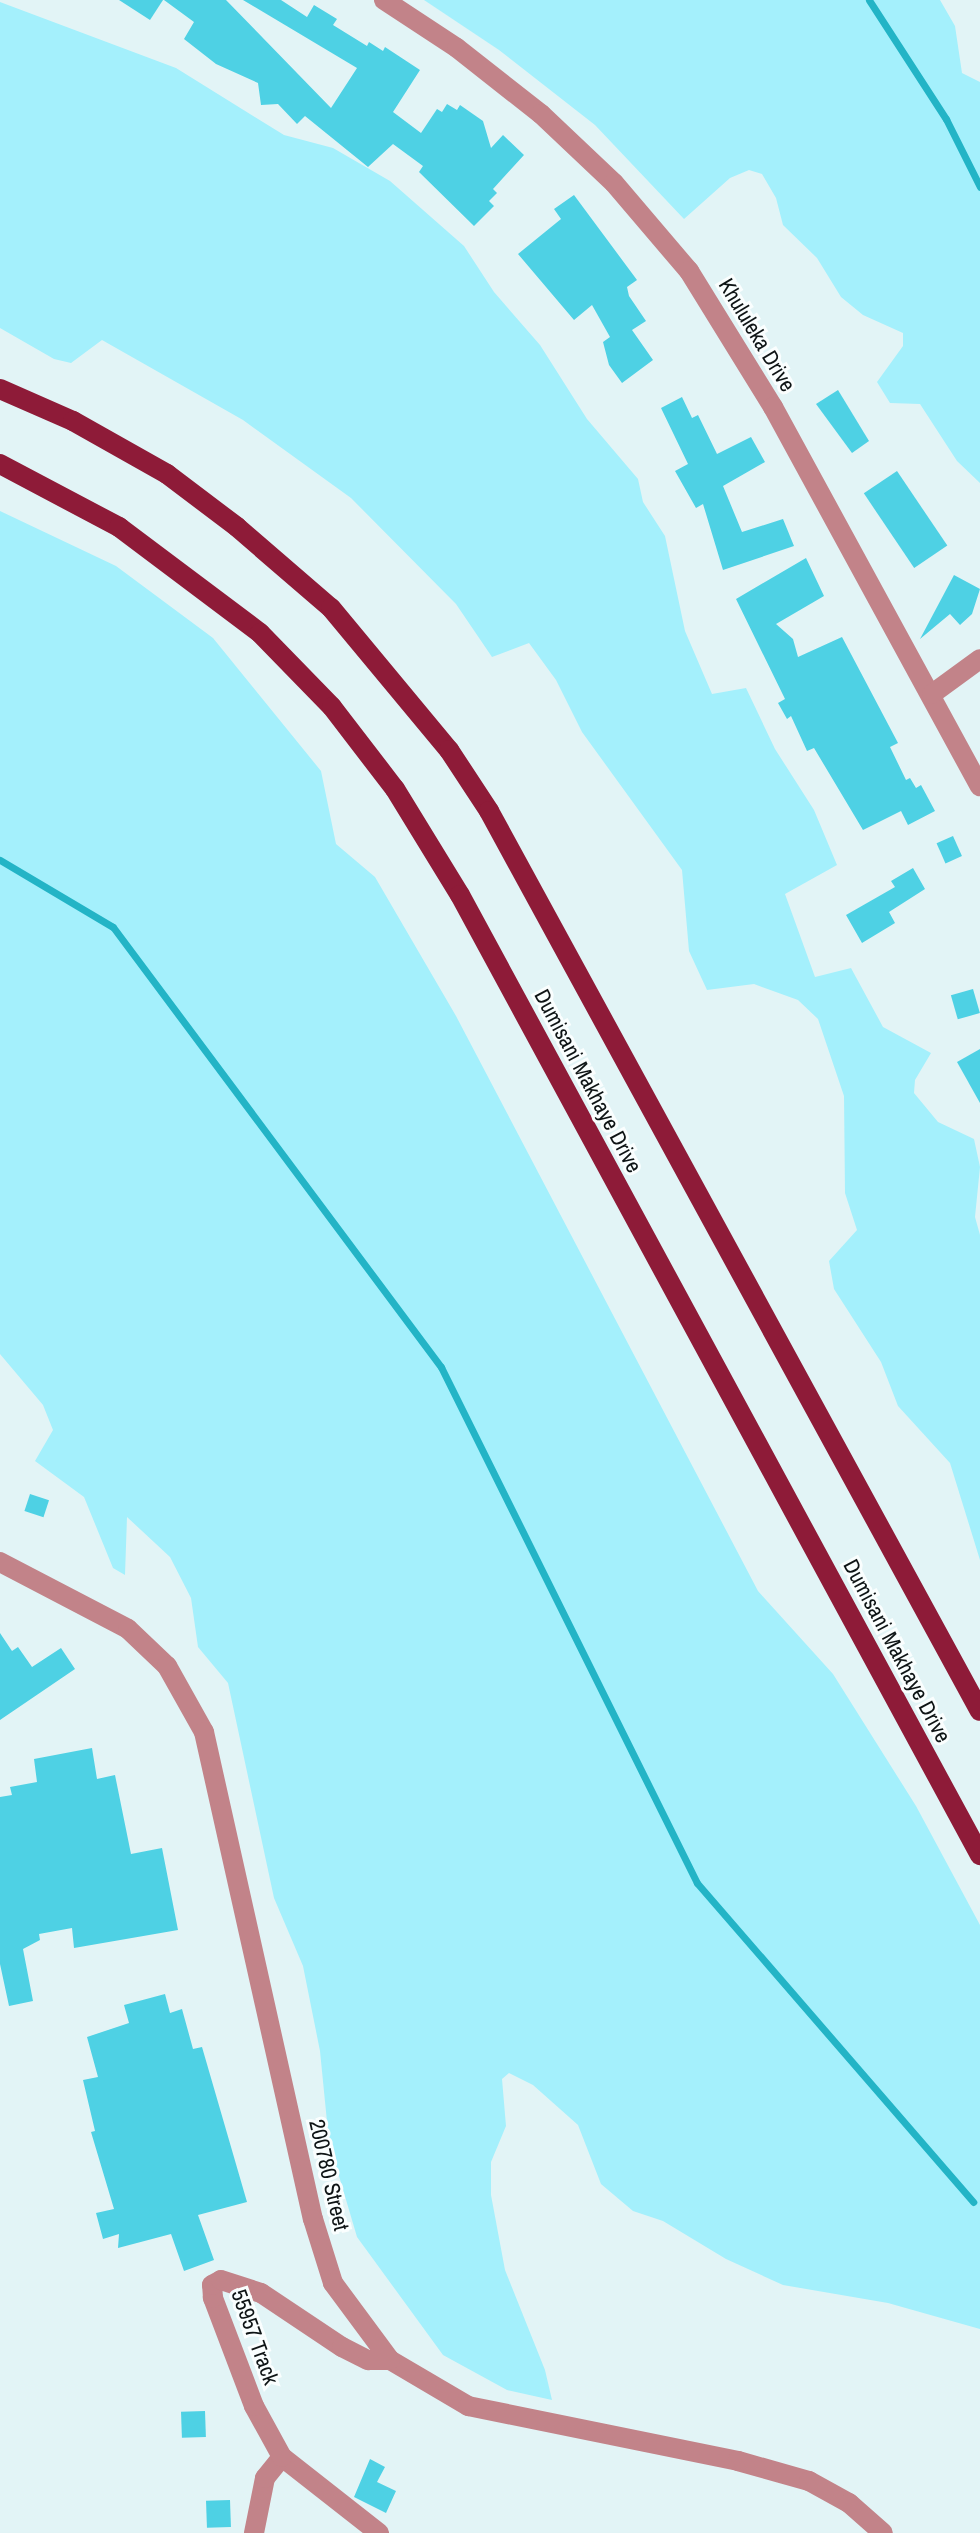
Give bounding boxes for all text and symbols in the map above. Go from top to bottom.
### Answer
street label: Khululeka Drive [713,274,801,396]
street label: Dumisani Makhaye Drive [529,985,647,1177]
street label: Dumisani Makhaye Drive [838,1555,956,1747]
street label: 200780 Street [303,2117,355,2233]
street label: 55957 Track [226,2286,284,2388]

